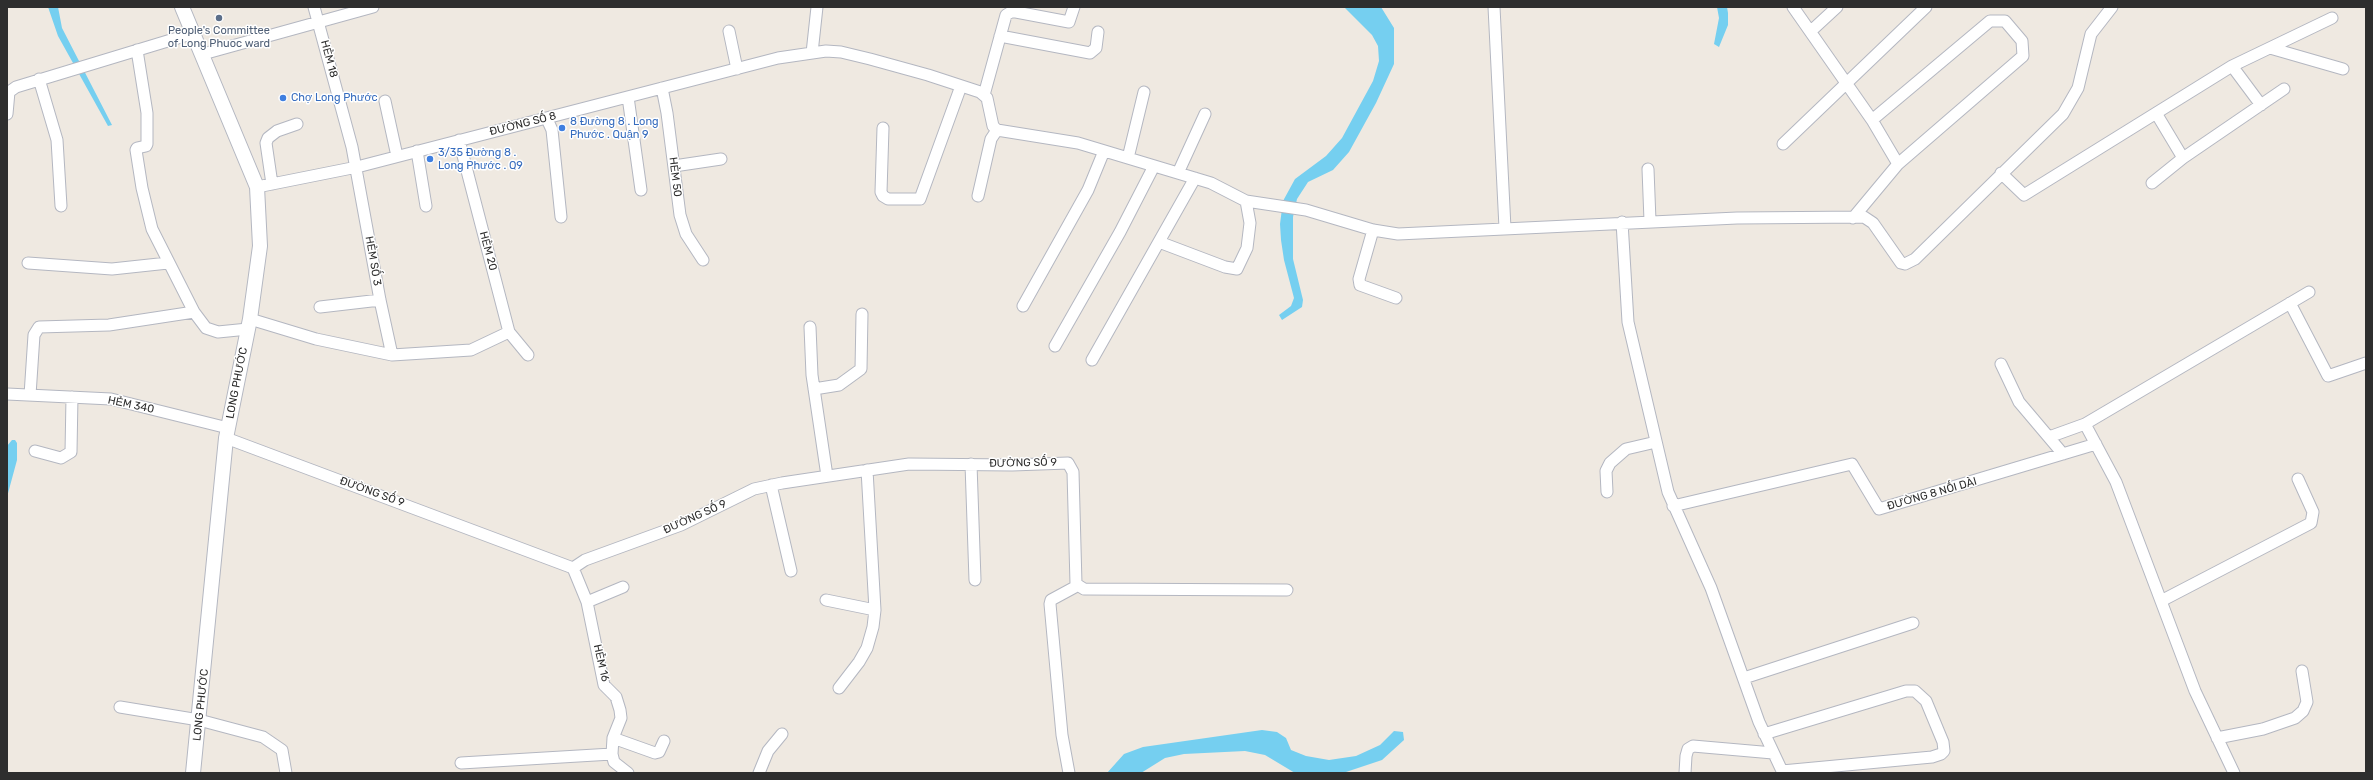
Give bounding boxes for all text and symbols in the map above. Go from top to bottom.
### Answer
marker: People's Committee of Long Phuoc ward [214,13,224,23]
place label: People's Committee of Long Phuoc ward [168,24,270,50]
street label: HẺM 18 [318,39,340,79]
place label: Chợ Long Phước [291,91,378,105]
marker: Chợ Long Phước [278,93,288,103]
street label: ĐƯỜNG SỐ 8 [488,109,558,139]
place label: 8 Đường 8 . Long Phước . Quận 9 [570,115,659,141]
marker: 8 Đường 8 . Long Phước . Quận 9 [557,123,567,133]
place label: 3/35 Đường 8 . Long Phước . Q9 [438,146,523,172]
marker: 3/35 Đường 8 . Long Phước . Q9 [425,154,435,164]
street label: HẺM 50 [666,156,684,198]
street label: HẺM 20 [476,230,500,272]
street label: HẺM SỐ 3 [362,235,384,287]
street label: LONG PHƯỚC [224,346,250,420]
street label: HẺM 340 [107,394,155,416]
street label: ĐƯỜNG SỐ 9 [989,456,1057,470]
street label: ĐƯỜNG SỐ 9 [338,474,406,510]
street label: ĐƯỜNG 8 NỐI DÀI [1886,475,1978,513]
street label: ĐƯỜNG SỐ 9 [661,497,729,537]
street label: HẺM 16 [590,643,612,683]
street label: LONG PHƯỚC [191,668,211,742]

